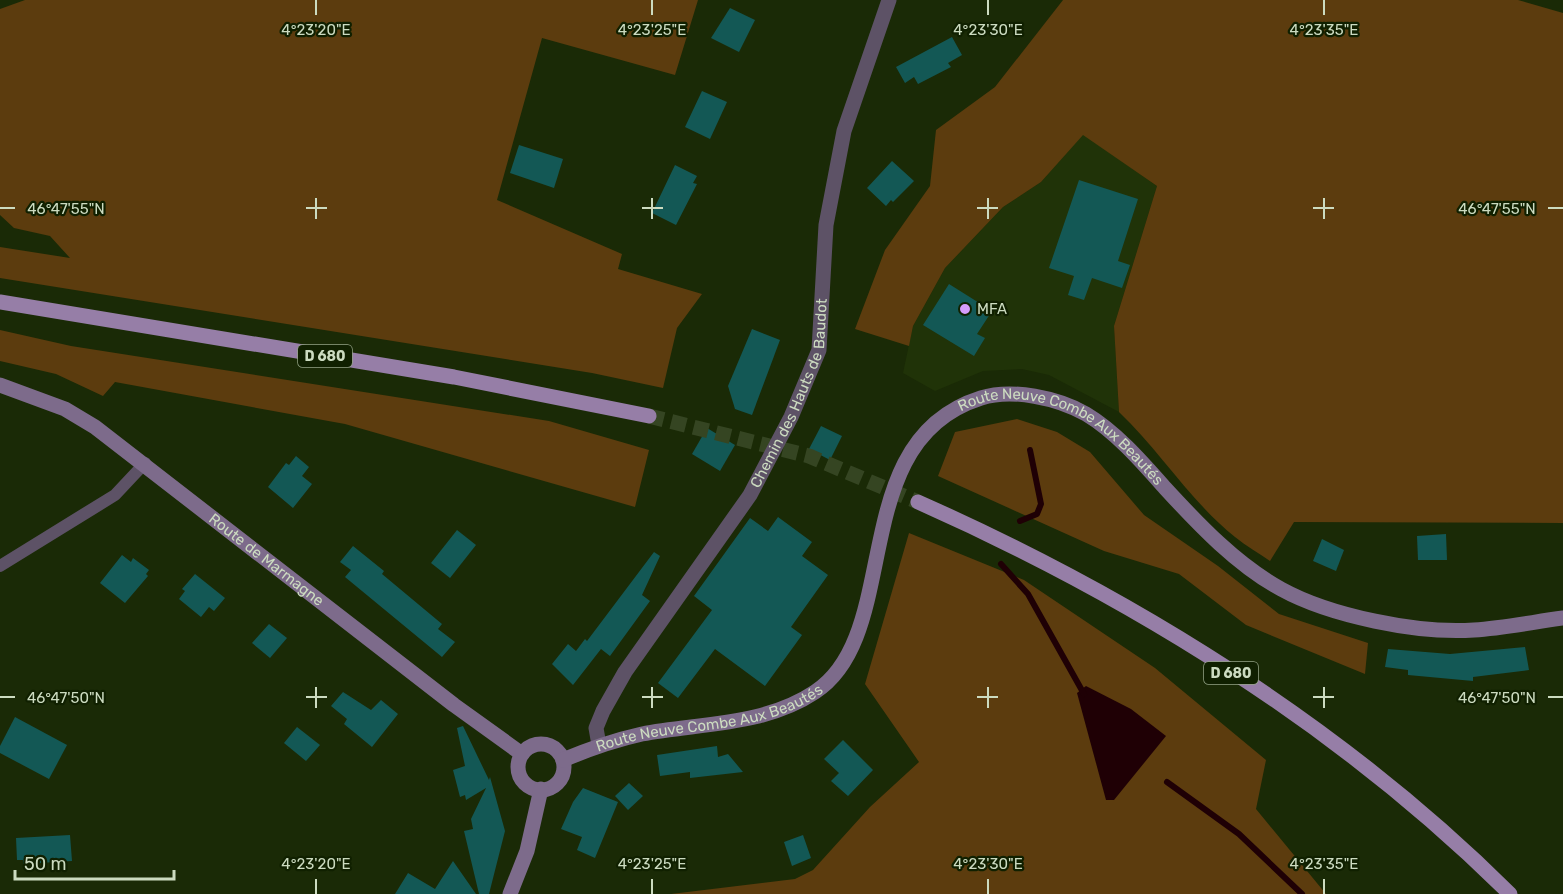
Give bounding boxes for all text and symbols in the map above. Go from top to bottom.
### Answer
text: 4°23'20"E [281,21,351,39]
text: 4°23'25"E [618,21,686,39]
text: 4°23'30"E [953,21,1023,39]
text: 4°23'35"E [1290,21,1358,39]
text: 46°47'55"N [27,200,105,218]
text: 46°47'55"N [1458,200,1536,218]
street label: Chemin des Hauts de Baudot [746,298,831,491]
place label: MFA [977,300,1007,318]
marker: MFA [958,302,972,316]
road number: D 680 [298,345,352,367]
street label: Route Neuve Combe Aux Beautés [955,385,1167,489]
street label: Route de Marmagne [205,510,327,610]
road number: D 680 [1204,662,1258,684]
street label: Route Neuve Combe Aux Beautés [594,680,827,756]
text: 46°47'50"N [27,689,105,707]
text: 46°47'50"N [1458,689,1536,707]
scale bar [15,843,174,881]
text: 50 m [24,853,67,875]
text: 4°23'20"E [281,855,351,873]
text: 4°23'25"E [618,855,686,873]
text: 4°23'30"E [953,855,1023,873]
text: 4°23'35"E [1290,855,1358,873]

